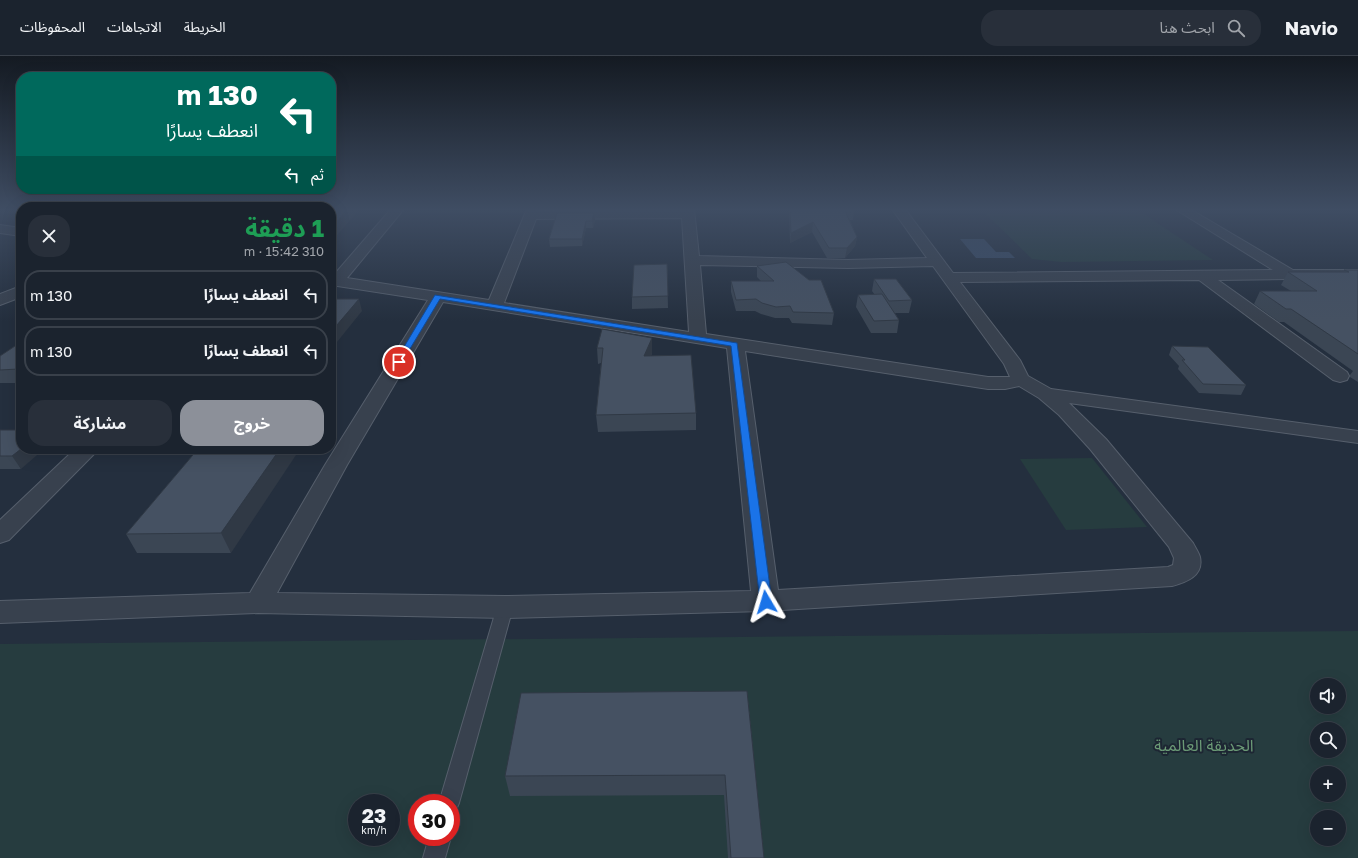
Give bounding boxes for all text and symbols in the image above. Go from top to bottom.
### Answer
search box [981,10,1261,46]
text: Navio [1285,16,1338,39]
icon: search [1225,17,1247,39]
text: المحفوظات [20,18,85,35]
text: الاتجاهات [107,18,162,35]
text: الخريطة [184,18,226,35]
text: ابحث هنا [1159,18,1215,36]
text: 130 m [177,78,258,111]
icon: left [272,88,324,140]
text: انعطف يسارًا [166,119,258,141]
icon: left [281,164,303,186]
text: ثم [311,165,324,183]
text: 1 دقيقة [245,213,324,242]
button: close [28,215,70,257]
text: 310 m · 15:42 [244,243,324,259]
icon: left [300,284,322,306]
text: انعطف يسارًا [204,285,288,303]
text: 130 m [30,286,72,304]
icon: left [300,340,322,362]
text: انعطف يسارًا [204,341,288,359]
text: 130 m [30,342,72,360]
pin [382,345,416,379]
icon: arrive [388,351,410,373]
button: مشاركة [28,400,172,446]
button: خروج [180,400,324,446]
position arrow [745,581,787,623]
map controls [1310,678,1346,846]
button: sound [1310,678,1346,714]
button: search [1310,722,1346,758]
park label: الحديقة العالمية [1154,735,1254,755]
button: + [1310,766,1346,802]
speed limit sign: 30 [408,794,460,846]
text: 23 [362,803,386,827]
button: − [1310,810,1346,846]
text: km/h [361,824,387,836]

